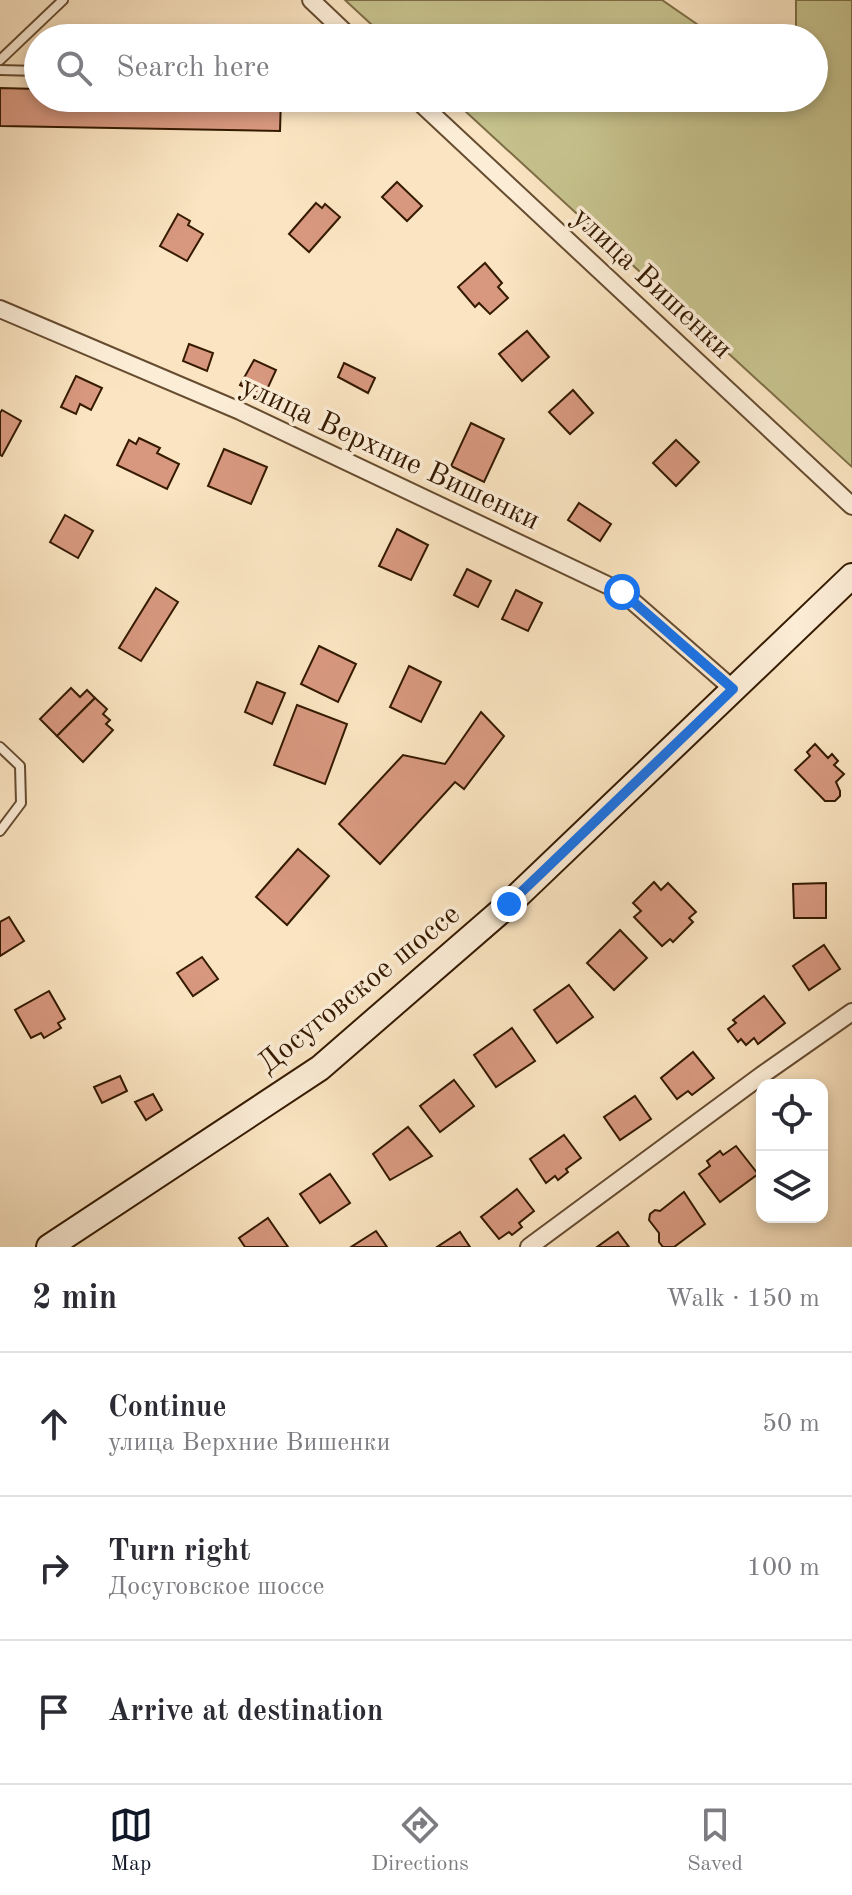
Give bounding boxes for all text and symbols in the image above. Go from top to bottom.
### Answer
search box [24,24,828,112]
icon: search [52,46,96,90]
text: Search here [116,53,270,83]
street label: улица Вишенки [566,202,737,365]
street label: улица Верхние Вишенки [236,371,544,536]
route start [604,574,640,610]
route end [491,886,527,922]
street label: Досуговское шоссе [253,899,466,1080]
map controls [756,1079,828,1223]
button: locate [756,1079,828,1151]
button: layers [756,1151,828,1223]
text: 2 min [32,1282,117,1316]
text: Walk · 150 m [666,1286,820,1312]
text: Continue [108,1393,227,1423]
icon: ahead [32,1402,76,1446]
text: 50 m [762,1411,820,1437]
text: улица Верхние Вишенки [108,1430,391,1456]
text: Turn right [108,1537,250,1567]
icon: right [32,1546,76,1590]
text: 100 m [747,1555,820,1581]
text: Досуговское шоссе [108,1574,324,1600]
icon: arrive [32,1690,76,1734]
text: Arrive at destination [108,1697,383,1727]
tab: Map [109,1803,153,1878]
tab: Directions [371,1803,469,1878]
tab: Saved [687,1803,743,1878]

